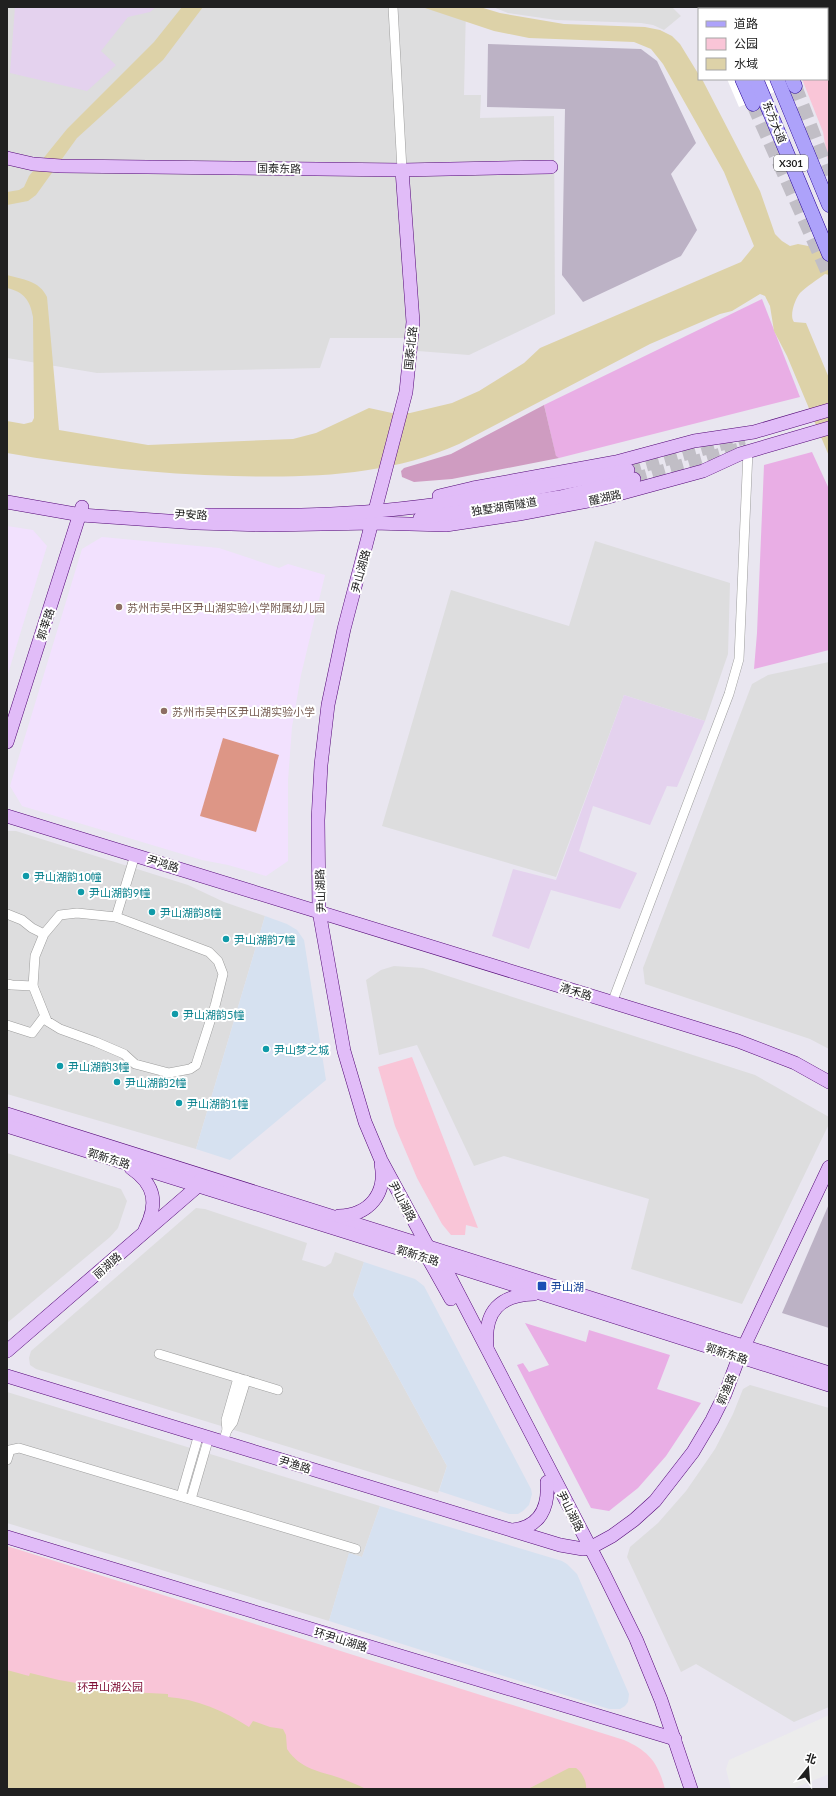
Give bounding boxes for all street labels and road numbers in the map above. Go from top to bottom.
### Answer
street label: 东方大道 [761,99,789,145]
road number: X301 [774,155,808,171]
street label: 国泰东路 [257,161,301,175]
street label: 国泰北路 [401,325,419,371]
street label: 醒湖路 [587,487,623,507]
street label: 独墅湖南隧道 [470,494,538,518]
street label: 尹安路 [174,507,208,521]
street label: 尹山湖路 [348,548,372,594]
street label: 郭莘路 [34,606,56,642]
street label: 尹鸿路 [145,852,181,874]
street label: 尹山湖路 [313,869,327,913]
street label: 清禾路 [558,980,594,1002]
street label: 郭新东路 [86,1145,132,1171]
street label: 尹山湖路 [387,1179,419,1223]
street label: 郭新东路 [395,1242,441,1268]
street label: 丽湖路 [90,1249,124,1281]
street label: 郭新东路 [704,1340,750,1366]
street label: 郭渔路 [714,1371,738,1407]
street label: 尹渔路 [277,1453,313,1475]
street label: 尹山湖路 [555,1488,587,1534]
street label: 环尹山湖路 [313,1625,369,1653]

